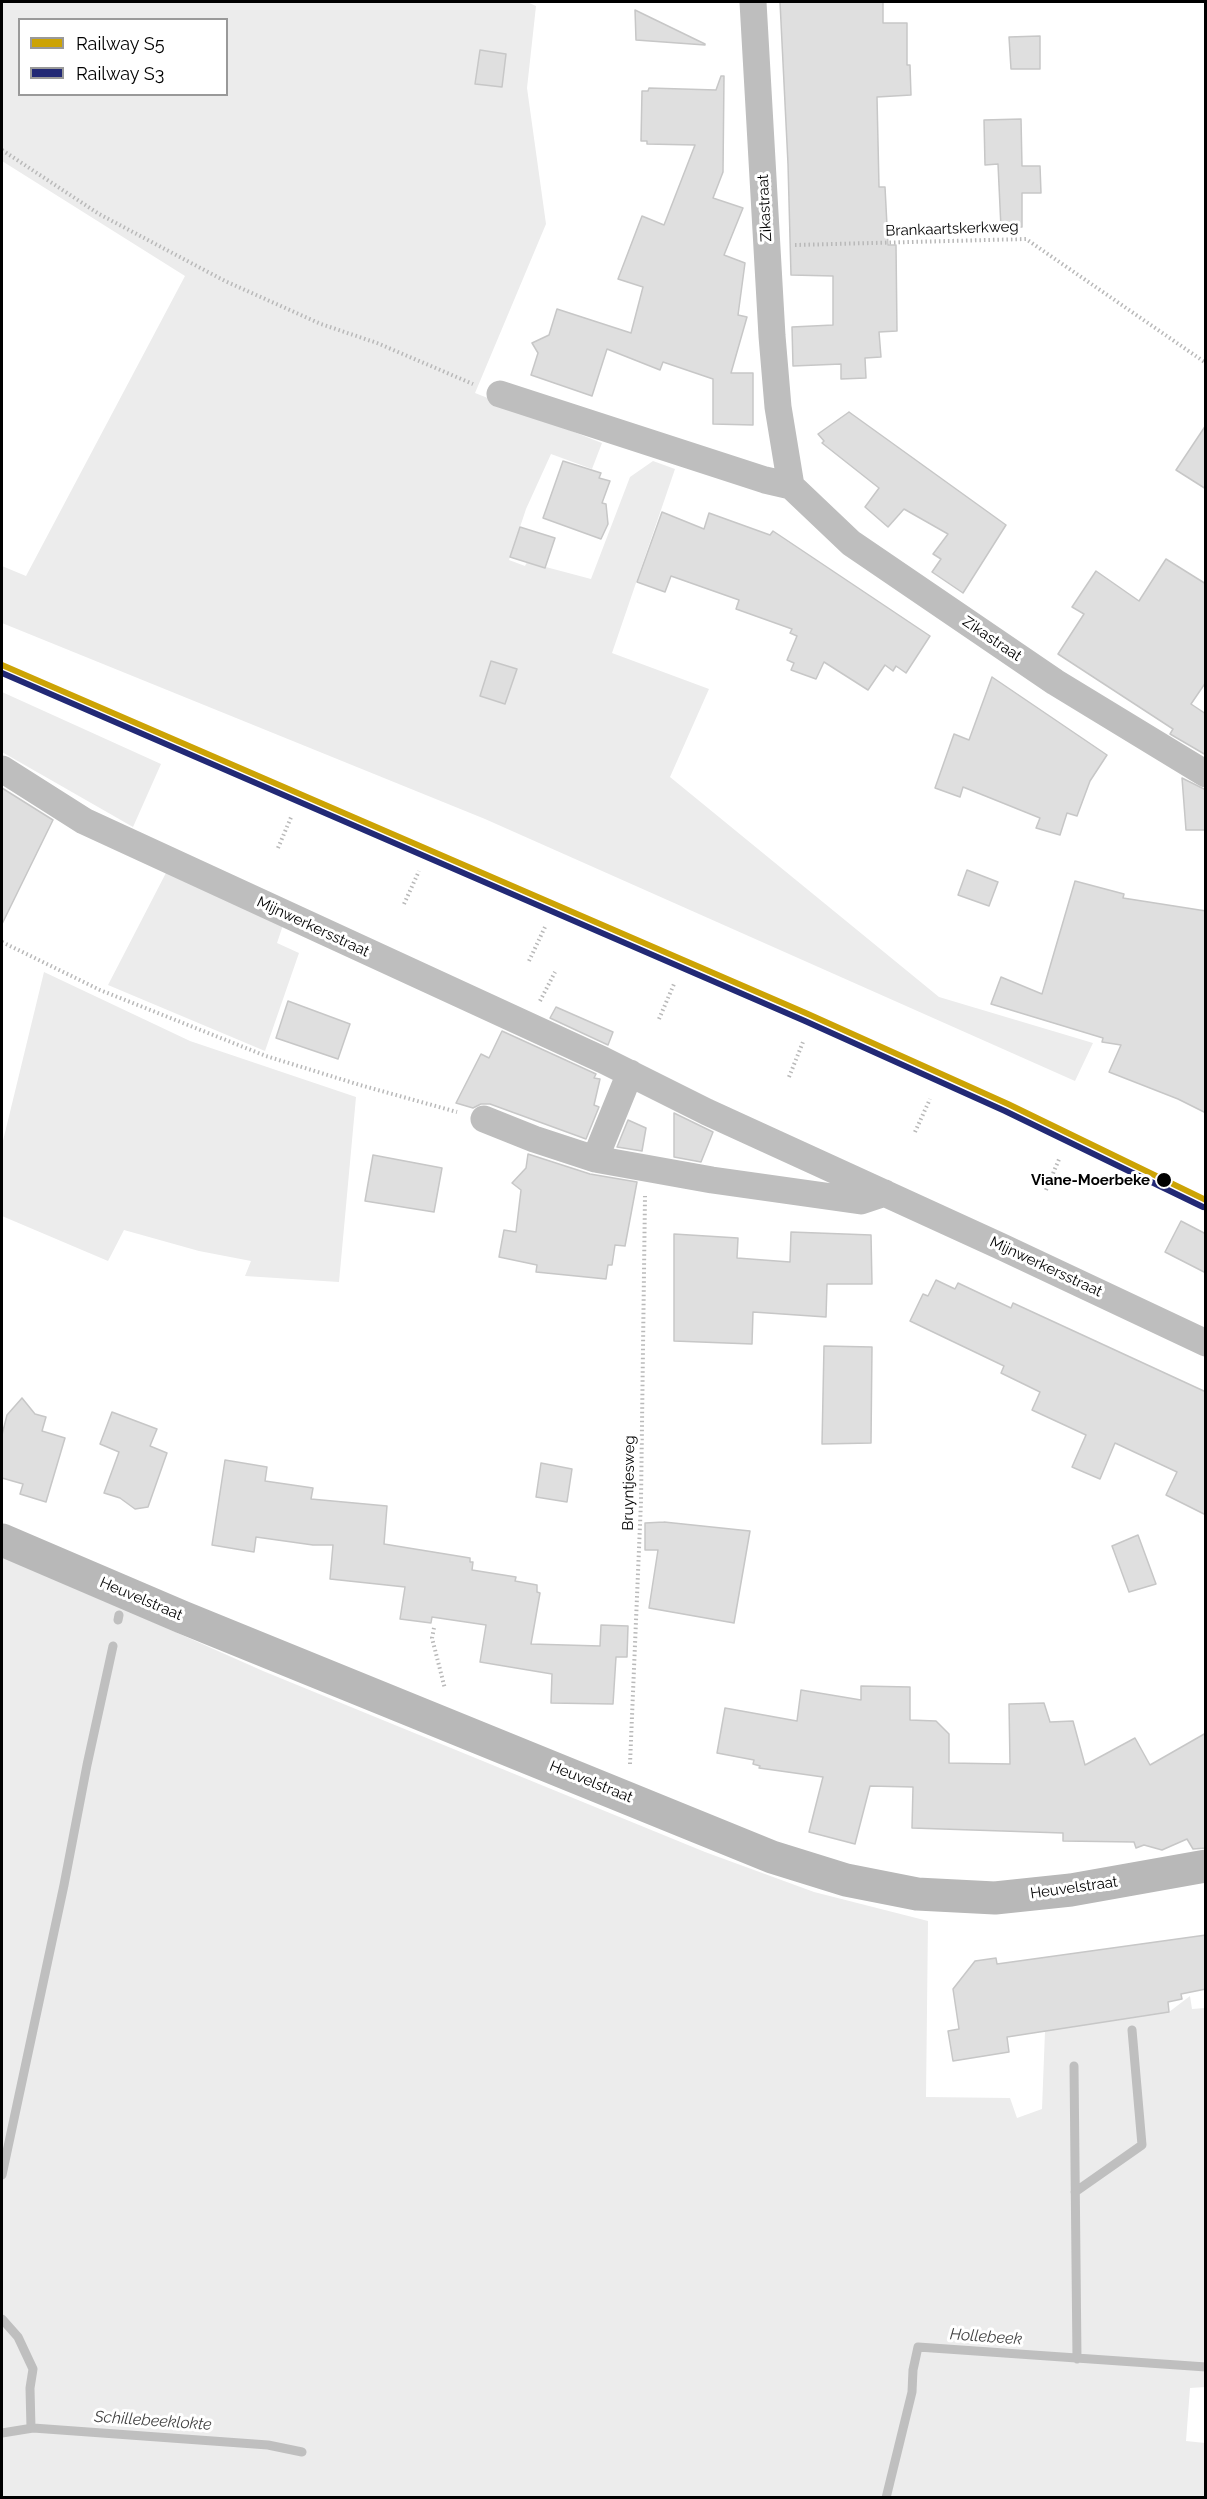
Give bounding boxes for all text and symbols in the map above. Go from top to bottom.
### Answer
legend [18,18,228,96]
text: Railway S5 [76,33,164,54]
text: Railway S3 [76,63,164,84]
street label: Zikastraat [754,174,776,242]
street label: Brankaartskerkweg [885,218,1019,240]
street label: Zikastraat [959,613,1025,665]
street label: Mijnwerkersstraat [254,893,372,961]
place label: Viane-Moerbeke [1031,1171,1150,1189]
marker: Viane-Moerbeke [1155,1171,1173,1189]
street label: Mijnwerkersstraat [987,1233,1105,1301]
street label: Bruyntjesweg [619,1435,639,1531]
street label: Heuvelstraat [97,1574,185,1624]
street label: Heuvelstraat [547,1757,635,1807]
street label: Heuvelstraat [1029,1873,1119,1903]
water label: Hollebeek [949,2325,1023,2349]
water label: Schillebeeklokte [94,2407,212,2435]

